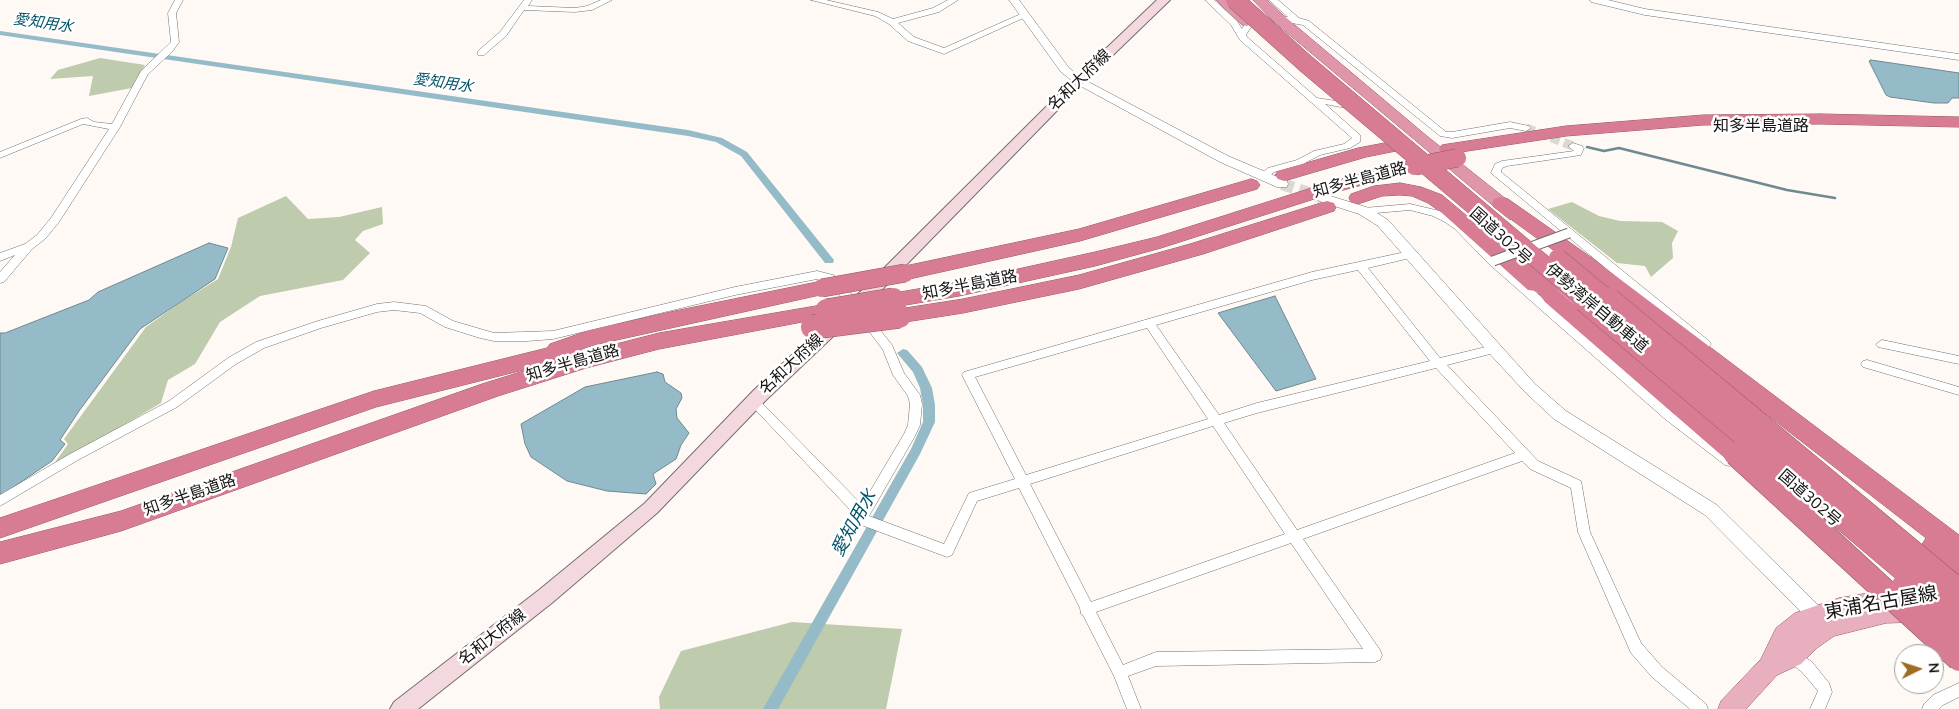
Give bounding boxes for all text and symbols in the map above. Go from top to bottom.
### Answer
water label: 愛知用水 [12,11,74,37]
street label: 名和大府線 [1045,46,1115,116]
water label: 愛知用水 [412,71,474,97]
street label: 知多半島道路 [1713,117,1809,137]
street label: 知多半島道路 [1311,159,1409,203]
street label: 国道302号 [1465,204,1535,270]
street label: 伊勢湾岸自動車道 [1541,261,1651,357]
street label: 知多半島道路 [921,267,1019,305]
street label: 名和大府線 [756,331,828,399]
street label: 知多半島道路 [524,342,622,386]
street label: 国道302号 [1774,467,1844,531]
street label: 知多半島道路 [141,471,239,521]
water label: 愛知用水 [828,487,882,561]
street label: 東浦名古屋線 [1823,583,1939,625]
street label: 名和大府線 [456,606,530,670]
north arrow [1894,644,1944,694]
text: N [1924,662,1943,674]

